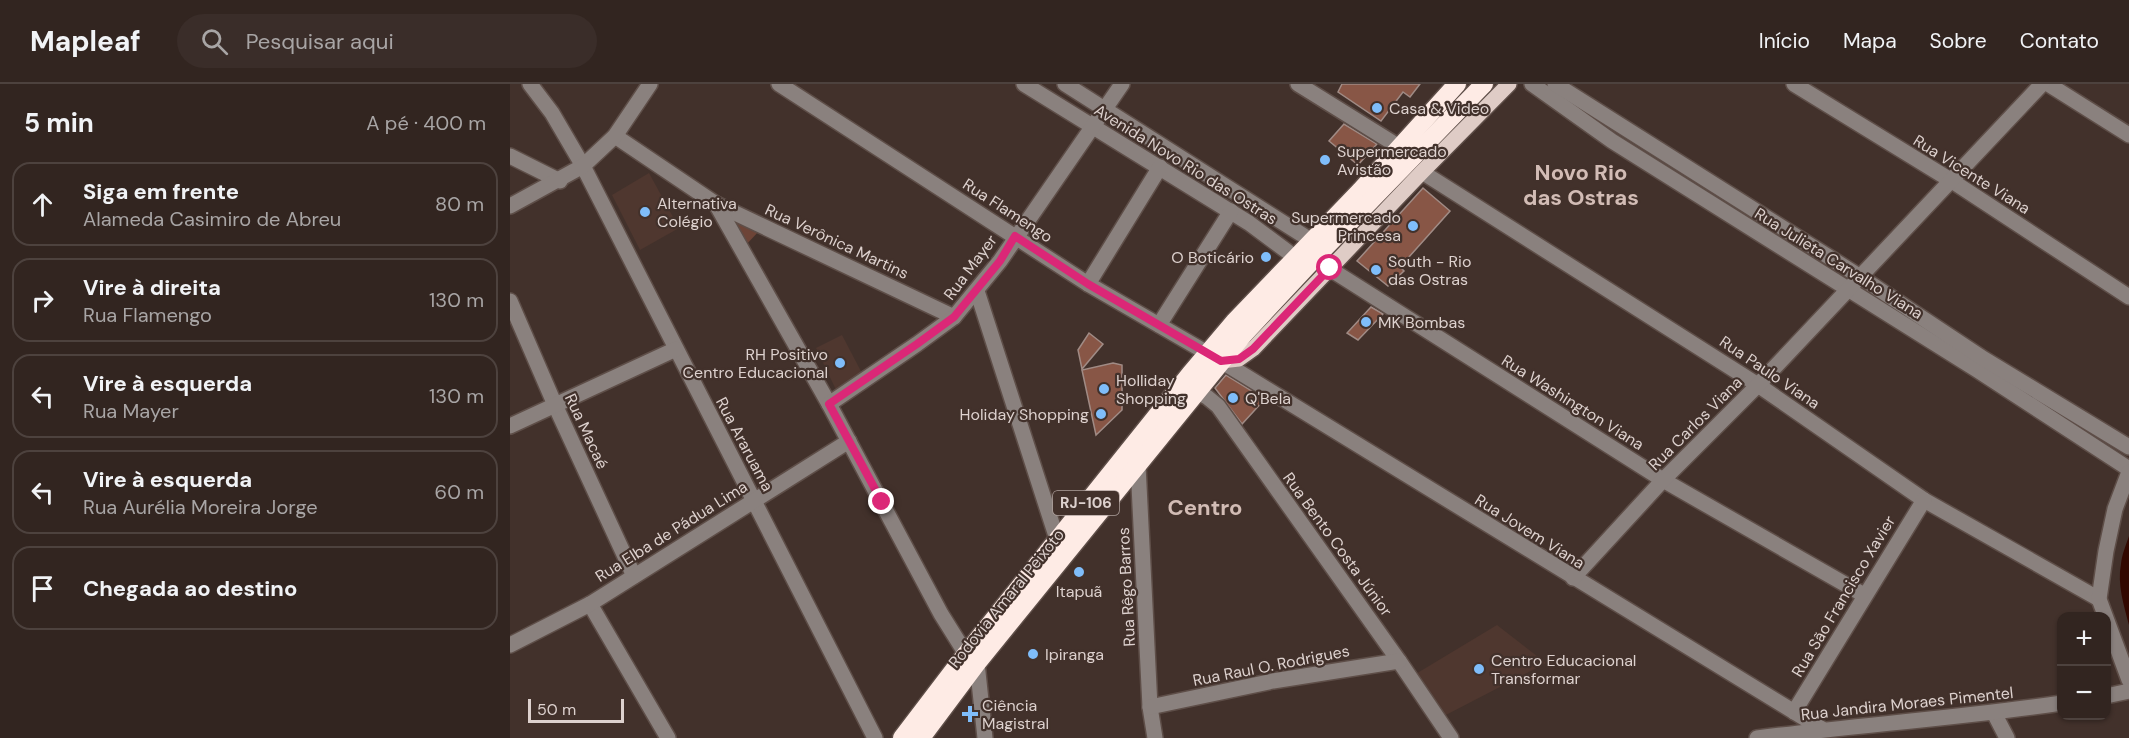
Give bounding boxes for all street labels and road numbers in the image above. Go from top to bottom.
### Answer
street label: Avenida Novo Rio das Ostras [1090,99,1281,229]
street label: Rua Vicente Viana [1909,130,2034,219]
street label: Rua Flamengo [959,174,1057,247]
street label: Rua Verônica Martins [762,199,912,284]
street label: Rua Julieta Carvalho Viana [1751,203,1927,324]
street label: Rua Mayer [939,230,1002,304]
street label: Rua Paulo Viana [1715,331,1824,414]
street label: Rua Washington Viana [1497,350,1648,455]
street label: Rua Carlos Viana [1644,372,1747,475]
street label: Rua Macaé [560,390,613,472]
street label: Rua Araruama [711,394,778,495]
street label: Rua Bento Costa Júnior [1278,468,1397,620]
street label: Rua Elba de Pádua Lima [591,476,751,587]
street label: Rua Jovem Viana [1471,489,1589,574]
road number: RJ-106 [1053,491,1119,515]
street label: Rua São Francisco Xavier [1787,512,1900,681]
street label: Rodovia Amaral Peixoto [944,525,1069,672]
street label: Rua Rêgo Barros [1113,527,1140,647]
street label: Rua Raul O. Rodrigues [1191,640,1351,691]
street label: Rua Jandira Moraes Pimentel [1800,682,2014,725]

